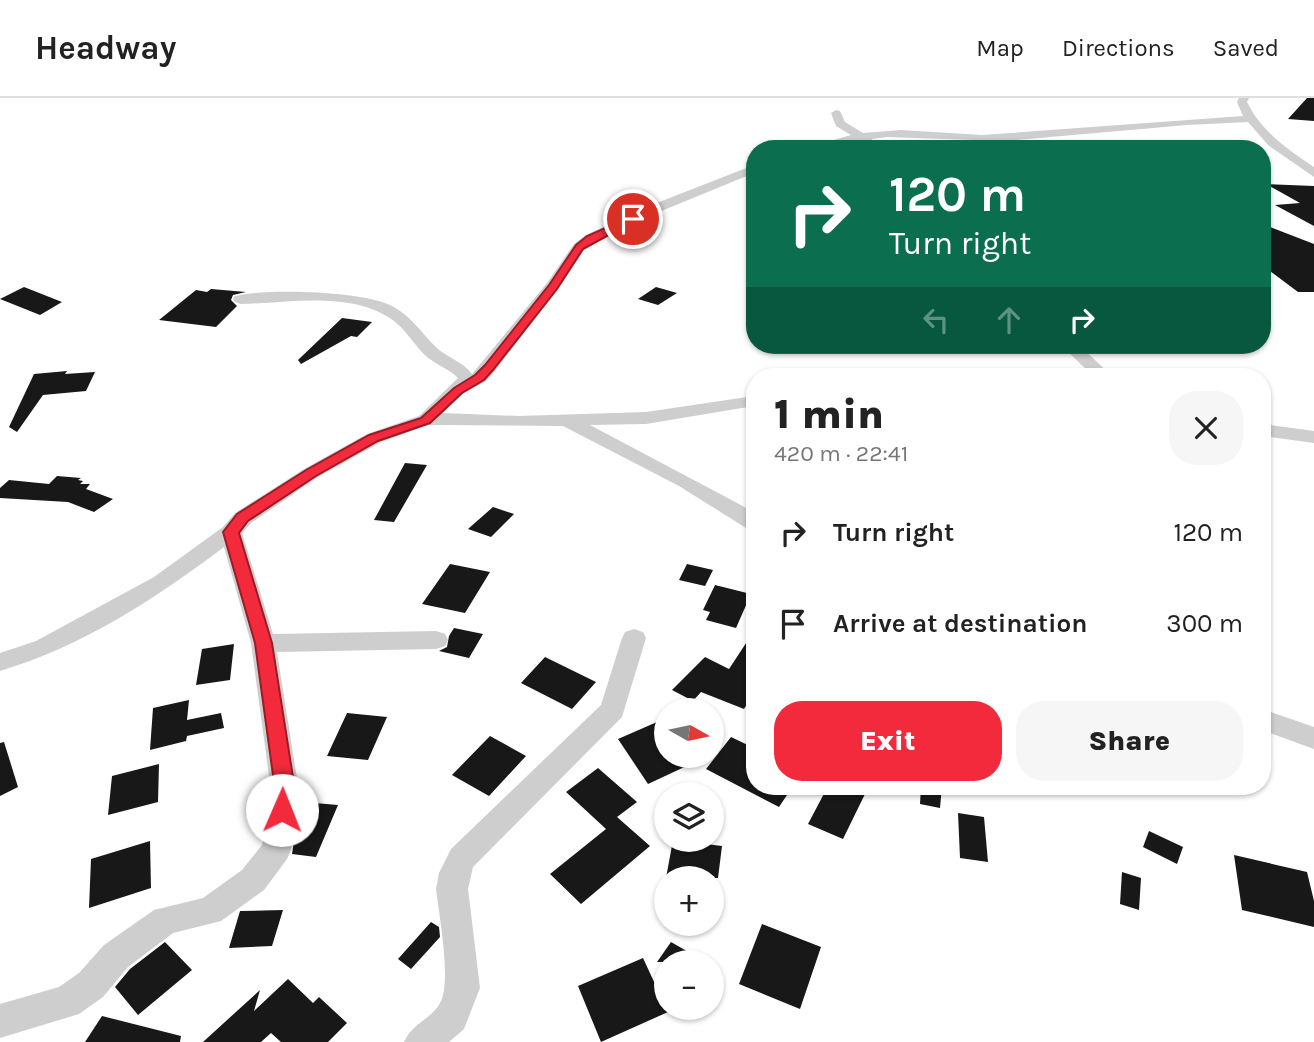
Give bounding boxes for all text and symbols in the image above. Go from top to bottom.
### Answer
text: Headway [35,29,176,67]
text: Map [976,34,1024,62]
text: Directions [1062,34,1175,62]
text: Saved [1213,34,1279,62]
text: 120 m [889,166,1026,223]
icon: right [774,168,865,259]
pin [603,189,663,249]
icon: arrive [614,200,652,238]
text: Turn right [889,225,1031,262]
icon: left [917,301,955,339]
icon: ahead [990,301,1028,339]
icon: right [1063,301,1101,339]
text: 1 min [774,389,884,439]
button: close [1169,391,1243,465]
text: 420 m · 22:41 [774,440,908,467]
icon: right [774,514,812,552]
text: Turn right [833,517,954,548]
text: 120 m [1173,517,1243,548]
icon: arrive [774,605,812,643]
text: Arrive at destination [833,608,1087,639]
text: 300 m [1166,608,1243,639]
north arrow [654,698,724,768]
map controls [654,698,724,1020]
button: Exit [774,701,1002,781]
button: Share [1016,701,1243,781]
position arrow [245,773,319,847]
button: layers [654,782,724,852]
button: + [654,866,724,936]
button: − [654,950,724,1020]

